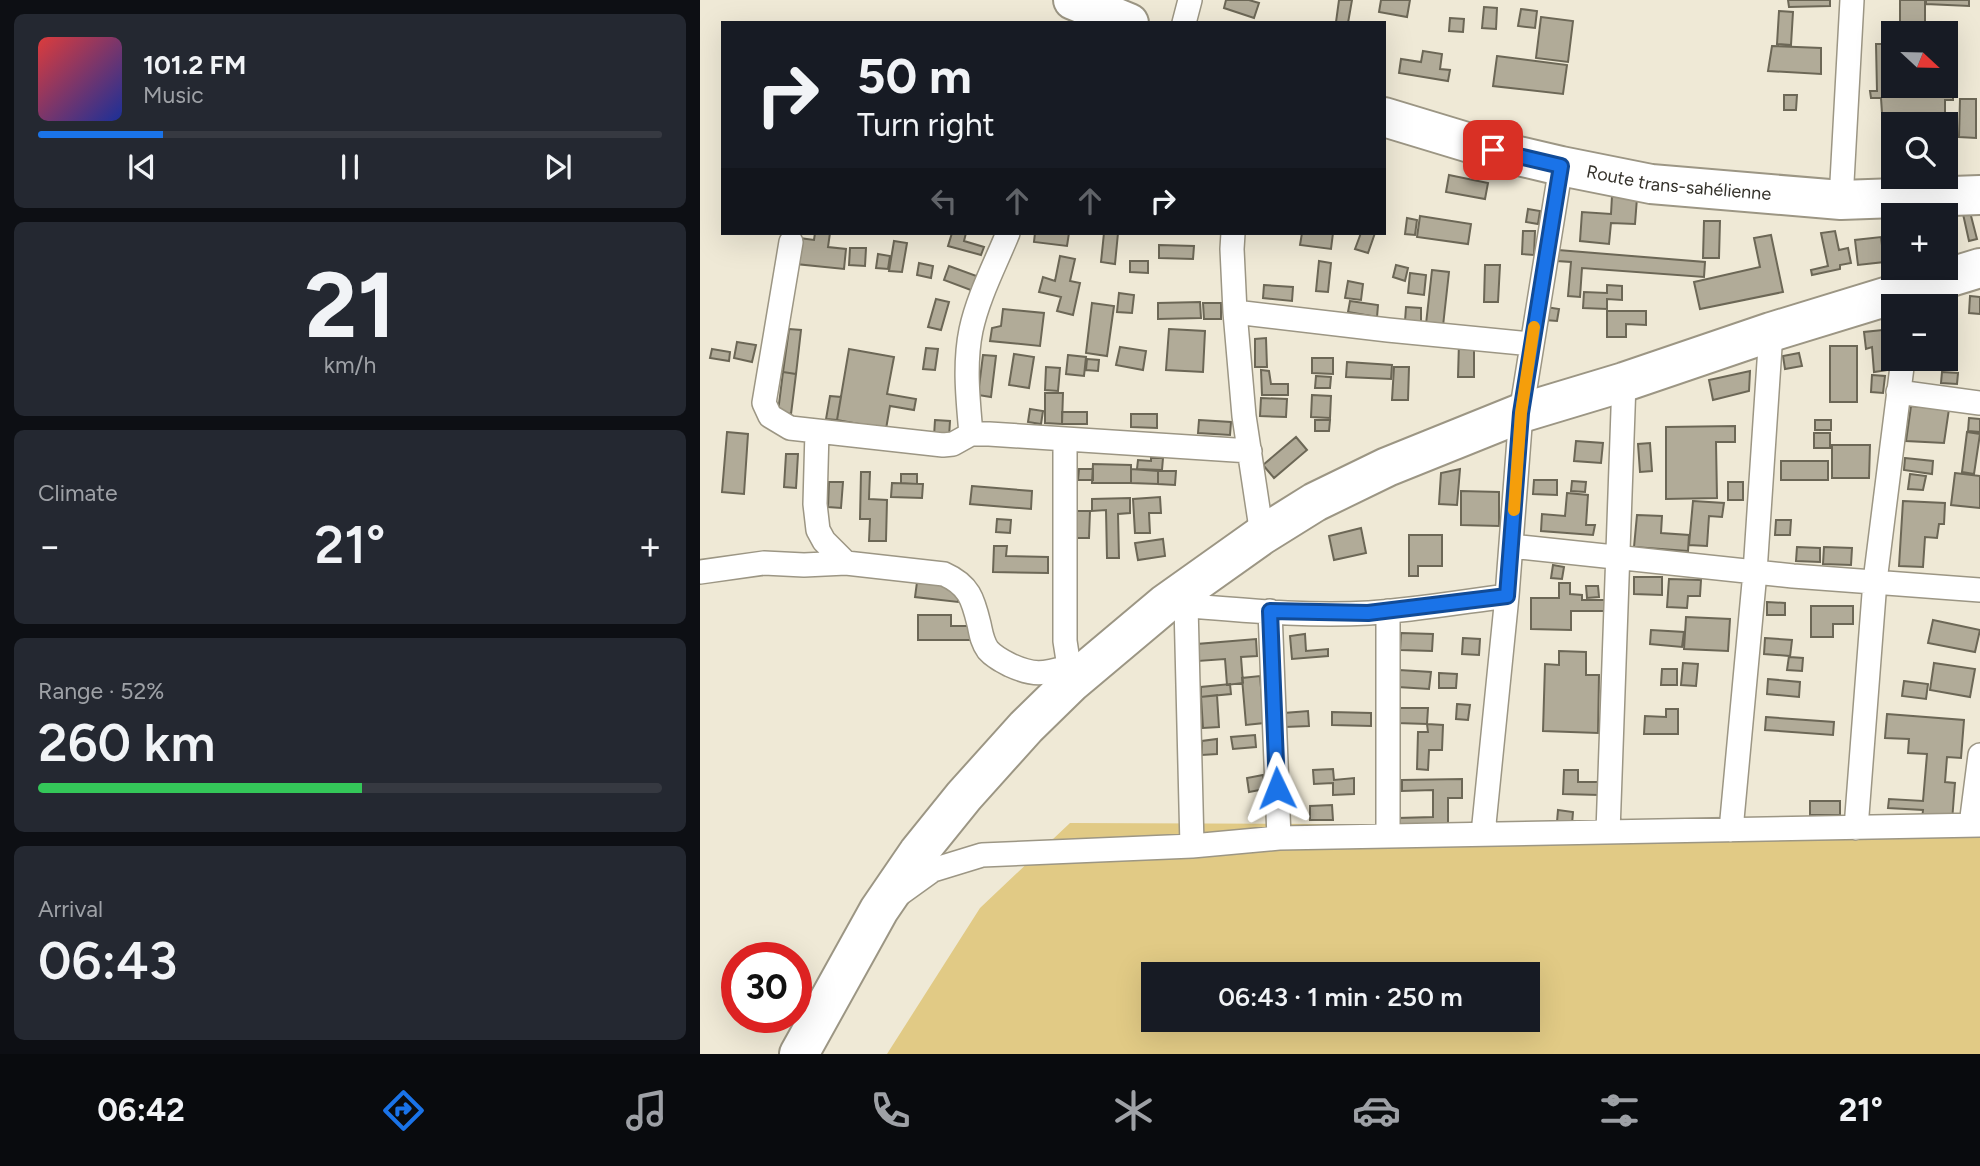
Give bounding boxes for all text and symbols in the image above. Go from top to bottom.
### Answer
north arrow [1881,21,1958,98]
map controls [1881,21,1958,371]
text: 50 m [857,46,972,105]
text: 101.2 FM [143,49,246,81]
icon: right [742,49,833,140]
text: Music [143,81,204,109]
text: Turn right [857,106,995,144]
button: search [1881,112,1958,189]
pin [1463,120,1523,180]
icon: arrive [1474,131,1512,169]
icon: previous [123,148,161,186]
icon: pause [331,148,369,186]
icon: next [539,148,577,186]
street label: Route trans-sahélienne [1584,160,1772,205]
icon: left [925,182,963,220]
icon: ahead [998,182,1036,220]
icon: ahead [1071,182,1109,220]
icon: right [1144,182,1182,220]
button: + [1881,203,1958,280]
text: 21 [304,251,396,360]
button: − [1881,294,1958,371]
text: km/h [324,351,376,379]
text: Climate [38,479,117,507]
text: 21° [315,514,385,576]
text: − [38,523,62,569]
text: + [638,523,662,569]
text: Range · 52% [38,677,164,705]
text: 260 km [38,712,215,774]
position arrow [1240,751,1314,825]
text: Arrival [38,895,103,923]
text: 06:43 [38,930,177,992]
speed limit sign: 30 [721,942,812,1033]
text: 06:43 · 1 min · 250 m [1218,981,1463,1013]
icon: directions [379,1086,428,1135]
icon: music [622,1086,671,1135]
icon: phone [866,1086,915,1135]
icon: climate [1109,1086,1158,1135]
icon: car [1352,1086,1401,1135]
icon: filters [1595,1086,1644,1135]
text: 06:42 [97,1091,185,1129]
text: 21° [1839,1091,1883,1129]

